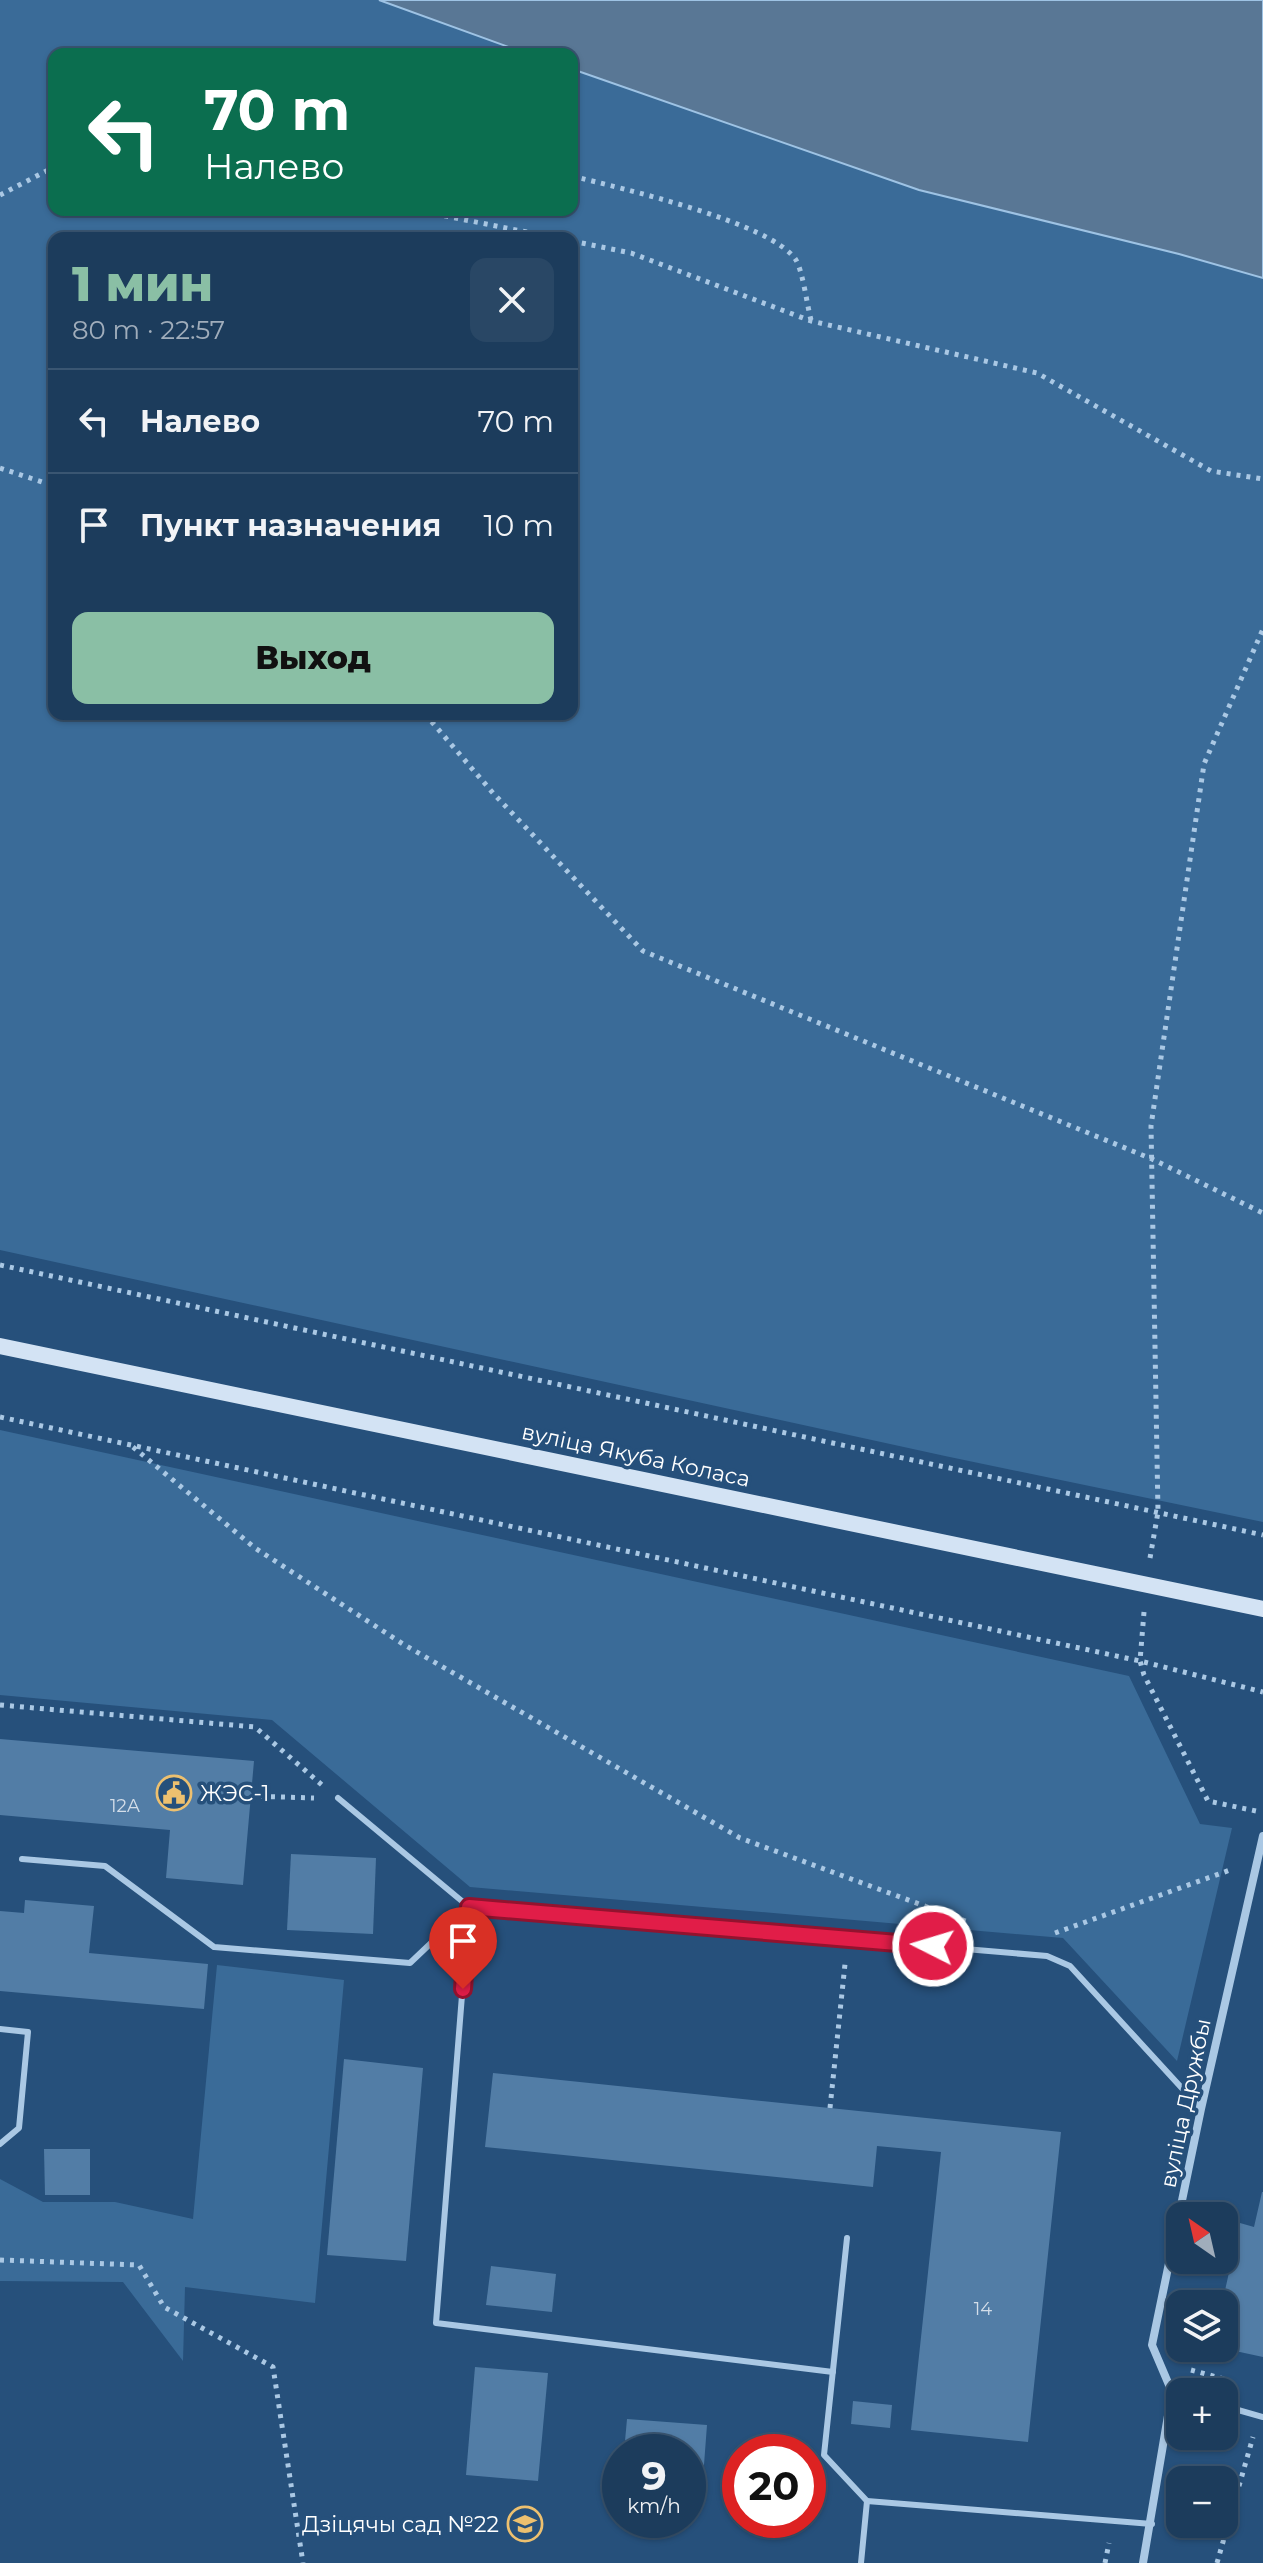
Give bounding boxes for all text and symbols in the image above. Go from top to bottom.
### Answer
text: 70 m [204,76,350,144]
icon: left [72,80,176,184]
text: Налево [204,144,344,188]
text: 1 мин [72,255,213,313]
button: close [470,258,554,342]
text: 80 m · 22:57 [72,314,225,346]
icon: left [72,399,116,443]
text: Налево [140,403,260,440]
text: 70 m [477,403,554,440]
icon: arrive [72,503,116,547]
text: Пункт назначения [140,507,441,544]
text: 10 m [484,507,554,544]
button: Выход [72,612,554,704]
street label: вуліца Якуба Коласа [519,1418,753,1493]
public building icon: ЖЭС-1 [155,1774,193,1812]
place label: ЖЭС-1 [200,1780,269,1807]
house number: 12А [110,1795,141,1817]
position arrow [891,1904,975,1988]
pin [429,1907,497,1989]
icon: arrive [441,1919,485,1963]
street label: вуліца Дружбы [1154,2016,1217,2190]
north arrow [1166,2202,1238,2274]
map controls [1166,2202,1238,2538]
button: layers [1166,2290,1238,2362]
house number: 14 [974,2298,992,2320]
button: + [1166,2378,1238,2450]
speed limit sign: 20 [722,2434,826,2538]
text: 9 [641,2451,667,2500]
button: − [1166,2466,1238,2538]
text: km/h [627,2494,681,2518]
school or university icon: Дзіцячы сад №22 [506,2505,544,2543]
place label: Дзіцячы сад №22 [302,2511,499,2538]

